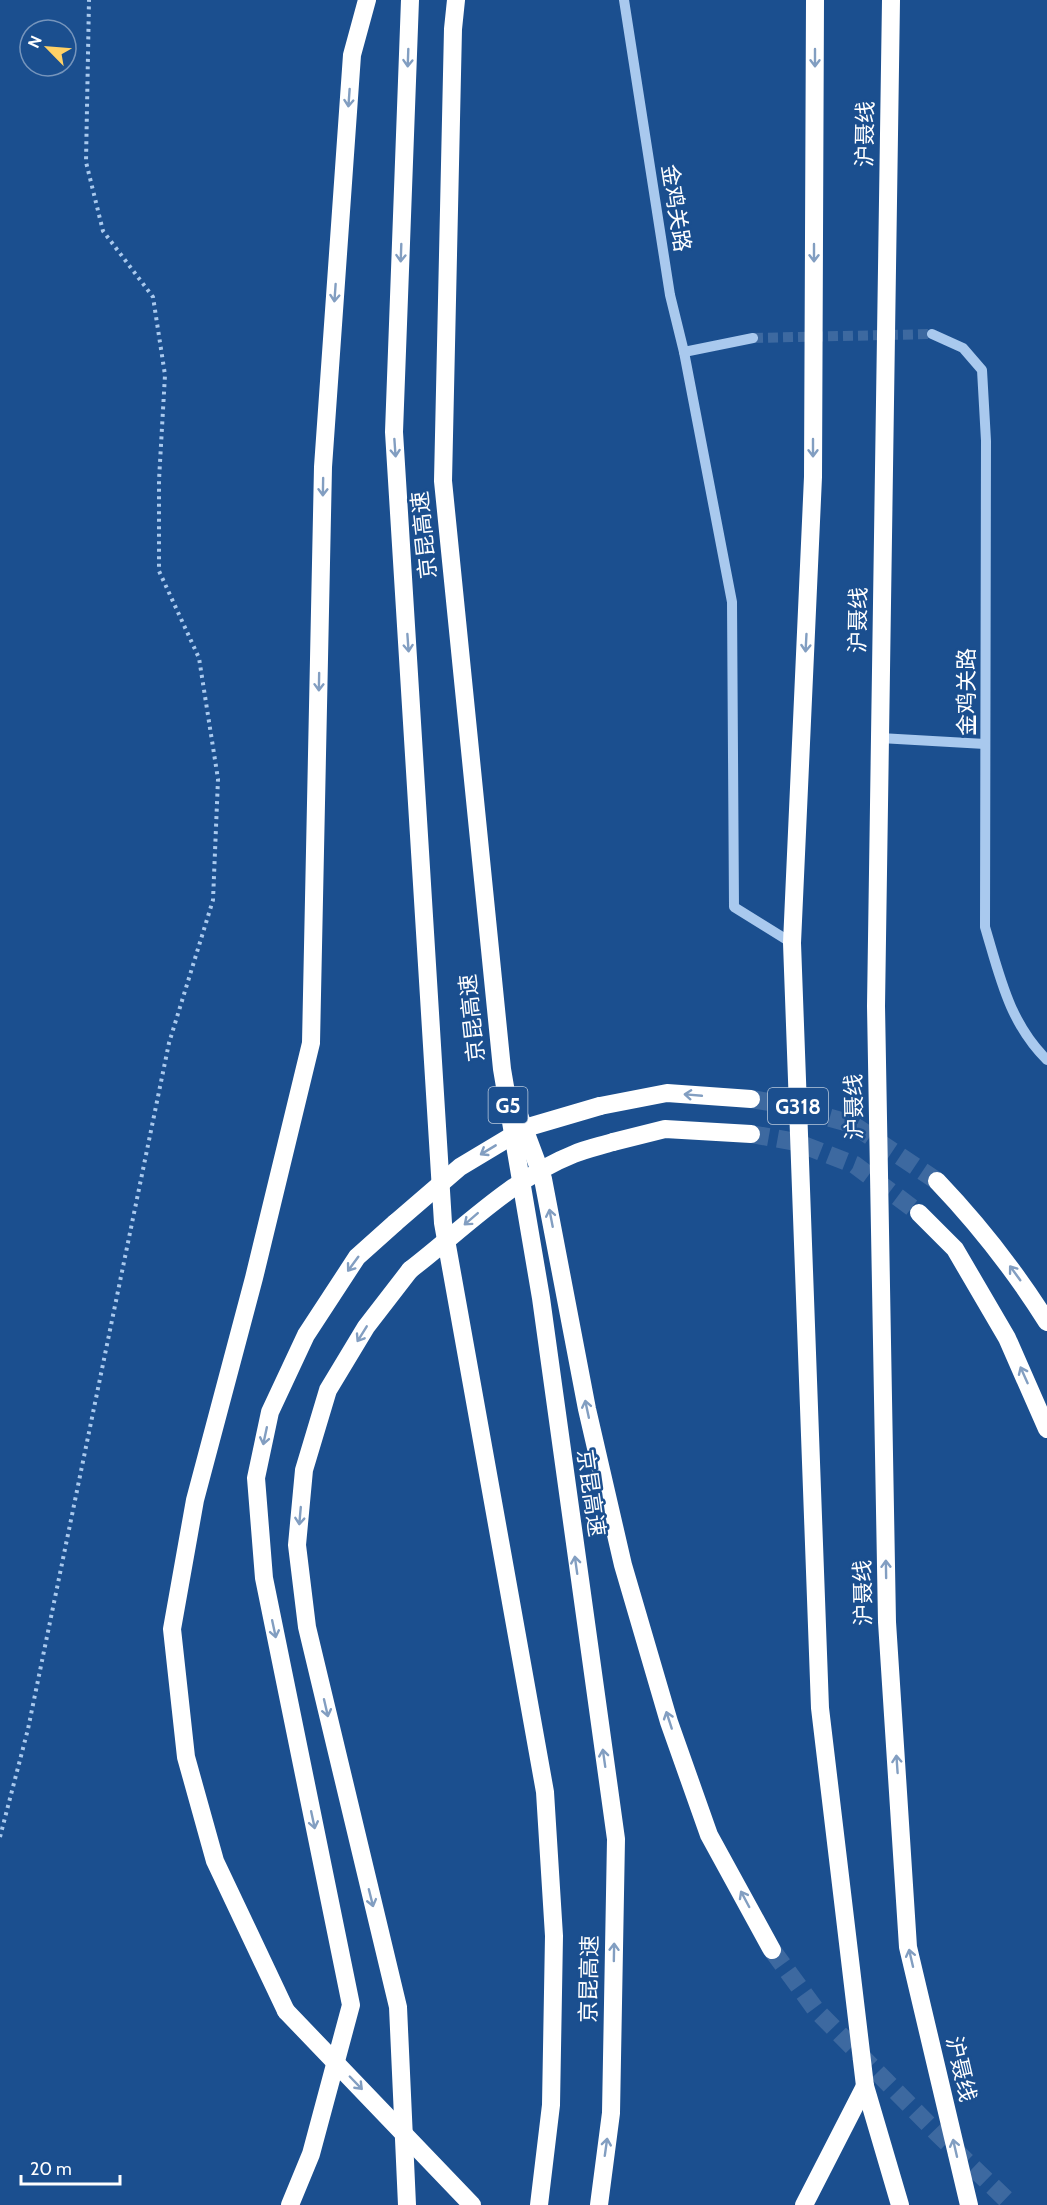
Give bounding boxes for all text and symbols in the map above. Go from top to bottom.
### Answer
north arrow [18,18,78,78]
text: N [24,33,46,51]
one-way arrow [403,48,414,68]
one-way arrow [809,48,821,68]
one-way arrow [343,88,354,108]
street label: 沪聂线 [851,101,879,167]
street label: 金鸡关路 [656,162,696,254]
one-way arrow [395,243,407,263]
one-way arrow [808,243,820,263]
one-way arrow [330,282,341,302]
one-way arrow [390,438,401,458]
one-way arrow [807,438,819,458]
one-way arrow [317,477,328,497]
street label: 京昆高速 [406,490,442,580]
street label: 沪聂线 [844,587,872,653]
one-way arrow [402,632,413,652]
one-way arrow [800,633,811,653]
street label: 金鸡关路 [953,648,980,736]
one-way arrow [313,672,324,692]
street label: 京昆高速 [454,973,490,1063]
street label: 沪聂线 [840,1074,868,1140]
road number: G5 [488,1087,528,1123]
road number: G318 [768,1088,828,1124]
one-way arrow [683,1089,703,1100]
one-way arrow [480,1145,497,1157]
one-way arrow [545,1208,556,1228]
one-way arrow [464,1212,479,1226]
one-way arrow [347,1255,359,1271]
one-way arrow [1009,1265,1022,1281]
one-way arrow [356,1325,368,1342]
one-way arrow [1017,1367,1029,1385]
one-way arrow [581,1400,592,1420]
one-way arrow [259,1426,270,1445]
street label: 京昆高速 [572,1448,610,1538]
one-way arrow [294,1505,305,1525]
one-way arrow [570,1556,581,1576]
street label: 沪聂线 [849,1560,877,1626]
one-way arrow [881,1560,892,1580]
one-way arrow [269,1618,280,1638]
one-way arrow [321,1698,332,1717]
one-way arrow [663,1711,674,1730]
one-way arrow [598,1749,609,1769]
one-way arrow [891,1754,902,1774]
one-way arrow [308,1810,320,1829]
one-way arrow [366,1888,377,1907]
one-way arrow [739,1890,750,1908]
street label: 京昆高速 [575,1935,603,2023]
one-way arrow [608,1943,619,1963]
one-way arrow [905,1949,916,1968]
street label: 沪聂线 [940,2034,982,2104]
one-way arrow [348,2076,363,2091]
one-way arrow [601,2138,612,2157]
one-way arrow [949,2139,961,2158]
scale bar [21,2148,120,2186]
text: 20 m [30,2158,72,2180]

